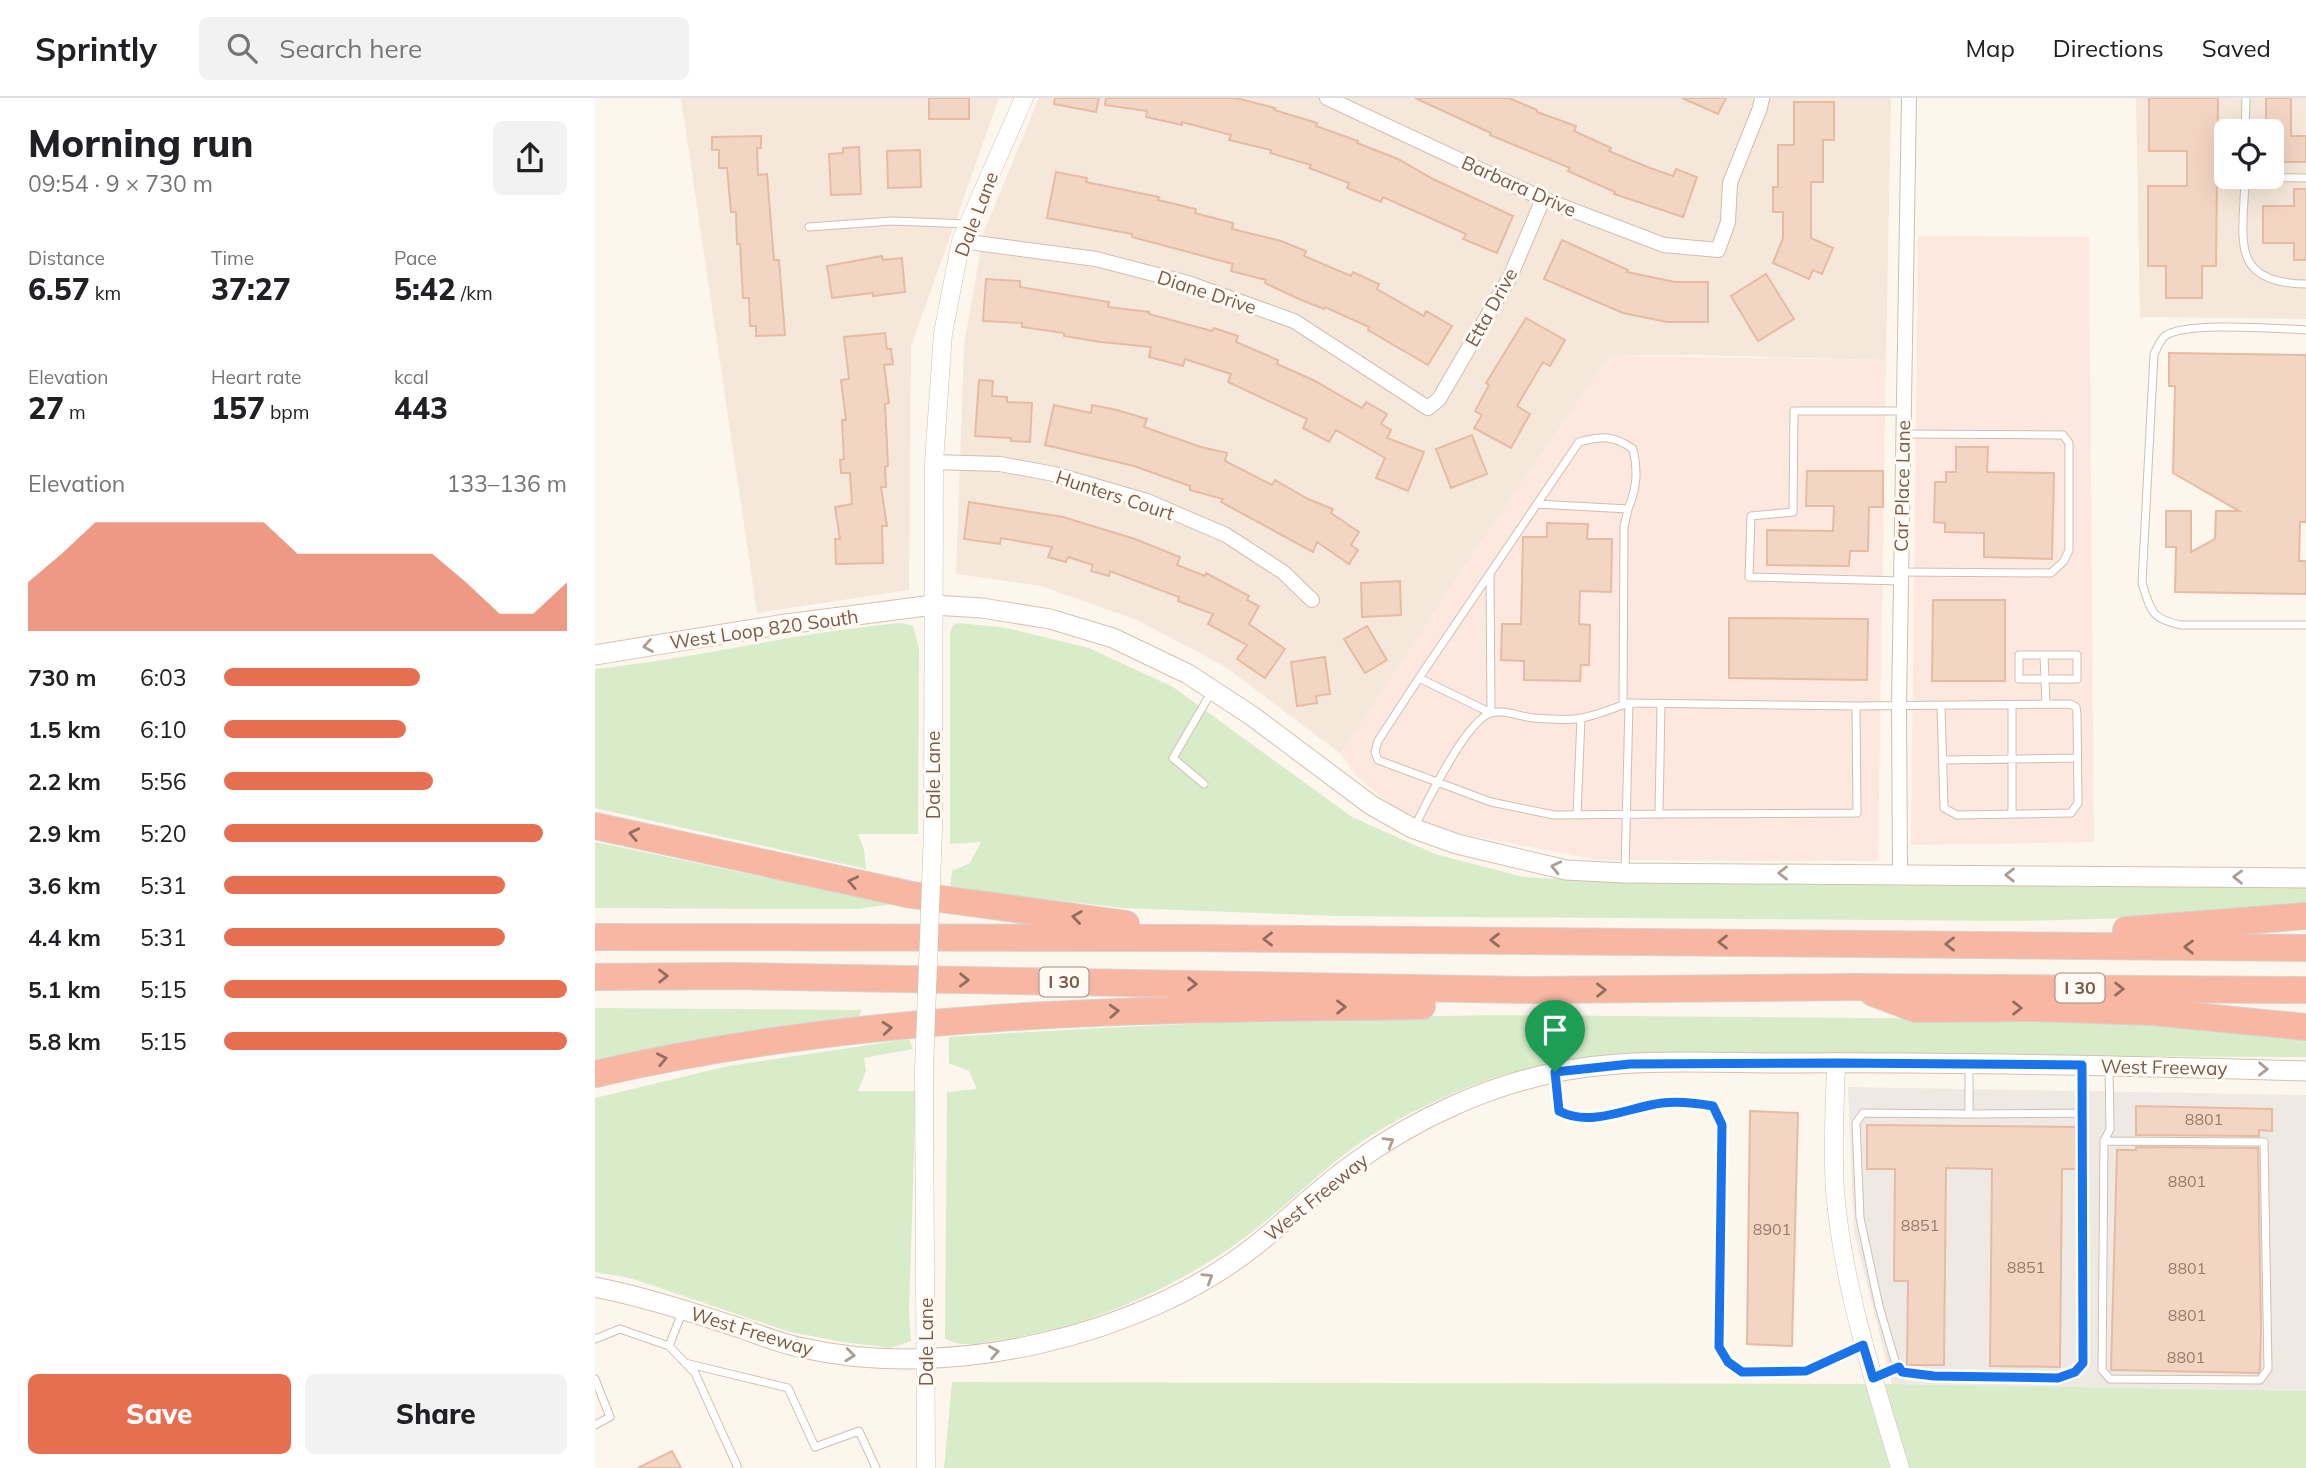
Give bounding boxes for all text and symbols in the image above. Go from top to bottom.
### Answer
search box [199,17,689,80]
text: Sprintly [35,28,157,69]
icon: search [223,29,261,67]
text: Search here [279,32,422,65]
text: Map [1965,33,2015,63]
text: Directions [2053,33,2164,63]
text: Saved [2202,33,2271,63]
text: Morning run [28,119,254,167]
map controls [2214,119,2284,189]
button: locate [2214,119,2284,189]
button: share [493,121,567,195]
street label: Barbara Drive [1458,150,1580,222]
street label: Dale Lane [949,168,1003,260]
text: 09:54 · 9 × 730 m [28,169,213,198]
text: Distance [28,246,105,270]
text: Time [211,246,254,270]
text: Pace [394,246,437,270]
street label: Etta Drive [1460,263,1522,351]
street label: Diane Drive [1155,265,1259,319]
text: 6.57 [28,270,90,308]
text: 37:27 [211,270,291,308]
text: 5:42 [394,270,456,308]
text: km [90,281,121,305]
text: /km [456,281,493,305]
text: Elevation [28,365,108,389]
text: Heart rate [211,365,301,389]
text: kcal [394,365,429,389]
text: 27 [28,389,64,427]
text: 157 [211,389,265,427]
text: 443 [394,389,448,427]
text: m [64,400,86,424]
text: bpm [265,400,309,424]
street label: Car Place Lane [1889,420,1915,552]
street label: Hunters Court [1053,465,1177,526]
text: Elevation [28,469,125,498]
text: 133–136 m [446,469,567,498]
street label: West Loop 820 South [668,604,860,654]
one-way arrow [642,638,653,653]
text: 730 m [28,663,96,692]
text: 6:03 [140,663,187,692]
text: 1.5 km [28,715,101,744]
text: 6:10 [140,715,187,744]
street label: Dale Lane [921,731,945,819]
text: 2.2 km [28,767,101,796]
text: 5:56 [140,767,187,796]
text: 2.9 km [28,819,101,848]
text: 5:20 [140,819,187,848]
one-way arrow [628,827,640,842]
one-way arrow [1550,861,1562,875]
one-way arrow [1777,865,1788,881]
one-way arrow [2005,867,2015,883]
one-way arrow [2232,869,2243,885]
text: 3.6 km [28,871,101,900]
text: 5:31 [140,871,187,900]
one-way arrow [847,876,859,890]
one-way arrow [1071,910,1083,925]
text: 4.4 km [28,923,101,952]
text: 5:31 [140,923,187,952]
one-way arrow [1262,931,1272,947]
one-way arrow [1489,933,1500,948]
one-way arrow [1717,934,1727,950]
one-way arrow [1944,936,1955,952]
one-way arrow [2183,939,2194,954]
road number: I 30 [1039,968,1089,996]
one-way arrow [658,969,669,984]
one-way arrow [959,972,970,988]
road number: I 30 [2055,974,2105,1002]
text: 5.1 km [28,975,101,1004]
text: 5:15 [140,975,187,1004]
one-way arrow [1187,976,1197,992]
one-way arrow [2114,981,2125,997]
one-way arrow [1596,982,1607,997]
one-way arrow [1336,999,1347,1015]
pin [1525,1000,1585,1072]
one-way arrow [2012,1000,2023,1016]
one-way arrow [1108,1003,1119,1018]
icon: arrive [1536,1011,1574,1049]
one-way arrow [882,1021,893,1036]
text: 5.8 km [28,1027,101,1056]
text: 5:15 [140,1027,187,1056]
one-way arrow [656,1053,668,1068]
street label: West Freeway [2100,1054,2228,1080]
one-way arrow [2257,1062,2268,1077]
house number: 8801 [2185,1109,2223,1129]
one-way arrow [1382,1137,1395,1150]
street label: West Freeway [1259,1148,1373,1246]
house number: 8801 [2168,1171,2206,1191]
house number: 8851 [1901,1215,1939,1235]
house number: 8901 [1753,1219,1791,1239]
house number: 8851 [2007,1257,2045,1277]
house number: 8801 [2168,1258,2206,1278]
one-way arrow [1200,1273,1213,1286]
street label: Dale Lane [914,1298,938,1386]
street label: West Freeway [688,1301,816,1361]
house number: 8801 [2168,1305,2206,1325]
one-way arrow [988,1345,1000,1360]
one-way arrow [845,1347,856,1362]
house number: 8801 [2167,1347,2205,1367]
button: Save [28,1374,291,1454]
button: Share [305,1374,567,1454]

